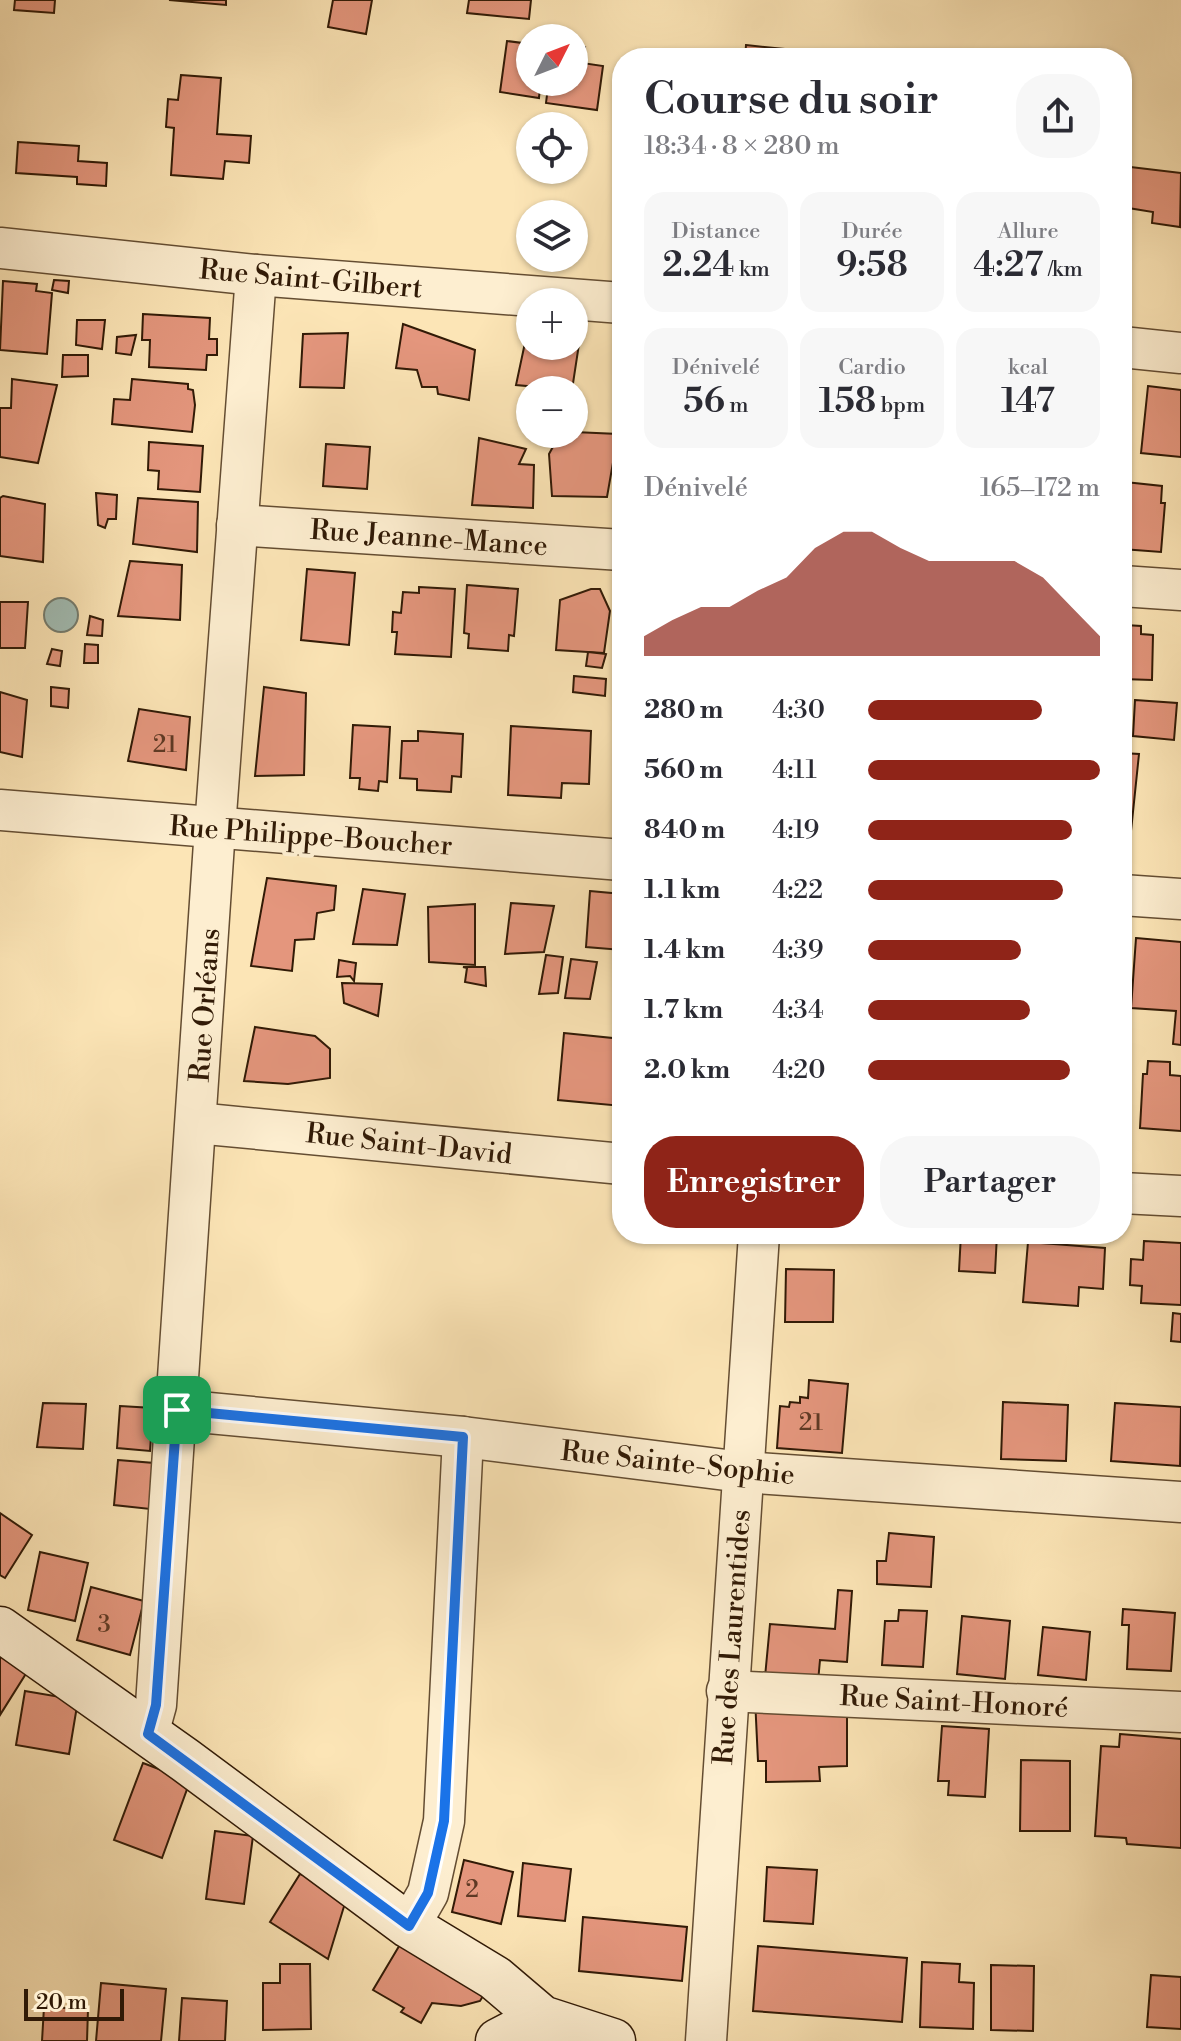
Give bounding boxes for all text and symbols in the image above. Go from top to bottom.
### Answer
north arrow [516,24,588,96]
map controls [516,24,588,448]
text: Course du soir [644,72,939,127]
button: share [1016,74,1100,158]
button: locate [516,112,588,184]
text: 18:34 · 8 × 280 m [644,130,840,162]
button: layers [516,200,588,272]
text: Distance [672,218,760,245]
text: Durée [841,218,903,245]
text: Allure [997,218,1059,245]
text: 2.24 [662,245,734,287]
text: 9:58 [836,245,908,287]
text: 4:27 [973,245,1043,287]
street label: Rue Saint-Gilbert [198,252,424,307]
text: km [734,256,770,283]
text: /km [1043,256,1083,283]
button: + [516,288,588,360]
text: Dénivelé [672,354,760,381]
text: Cardio [838,354,906,381]
text: kcal [1008,354,1048,381]
button: − [516,376,588,448]
text: 56 [683,381,725,423]
text: 158 [819,381,876,423]
text: 147 [1001,381,1055,423]
text: m [725,392,749,419]
text: bpm [876,392,925,419]
text: Dénivelé [644,472,748,504]
text: 165–172 m [980,472,1100,504]
street label: Rue Jeanne-Mance [309,513,549,564]
text: 280 m [644,694,724,726]
text: 4:30 [772,694,825,726]
house number: 21 [153,730,178,760]
text: 560 m [644,754,723,786]
text: 4:11 [772,754,817,786]
street label: Rue Philippe-Boucher [168,809,454,864]
text: 840 m [644,814,725,846]
text: 4:19 [772,814,819,846]
text: 1.1 km [644,874,720,906]
text: 4:22 [772,874,823,906]
street label: Rue Orléans [183,927,228,1083]
text: 1.4 km [644,934,725,966]
text: 4:39 [772,934,823,966]
text: 1.7 km [644,994,723,1026]
text: 4:34 [772,994,824,1026]
text: 2.0 km [644,1054,730,1086]
text: 4:20 [772,1054,825,1086]
street label: Rue Saint-David [304,1116,514,1173]
button: Enregistrer [644,1136,864,1228]
button: Partager [880,1136,1100,1228]
pin [143,1376,211,1444]
icon: arrive [155,1388,199,1432]
house number: 21 [799,1408,824,1438]
street label: Rue Sainte-Sophie [559,1434,797,1493]
street label: Rue des Laurentides [706,1508,759,1766]
house number: 3 [97,1610,111,1640]
street label: Rue Saint-Honoré [839,1679,1069,1726]
house number: 2 [465,1875,479,1905]
scale bar [24,1985,124,2021]
text: 20 m [36,1989,87,2016]

